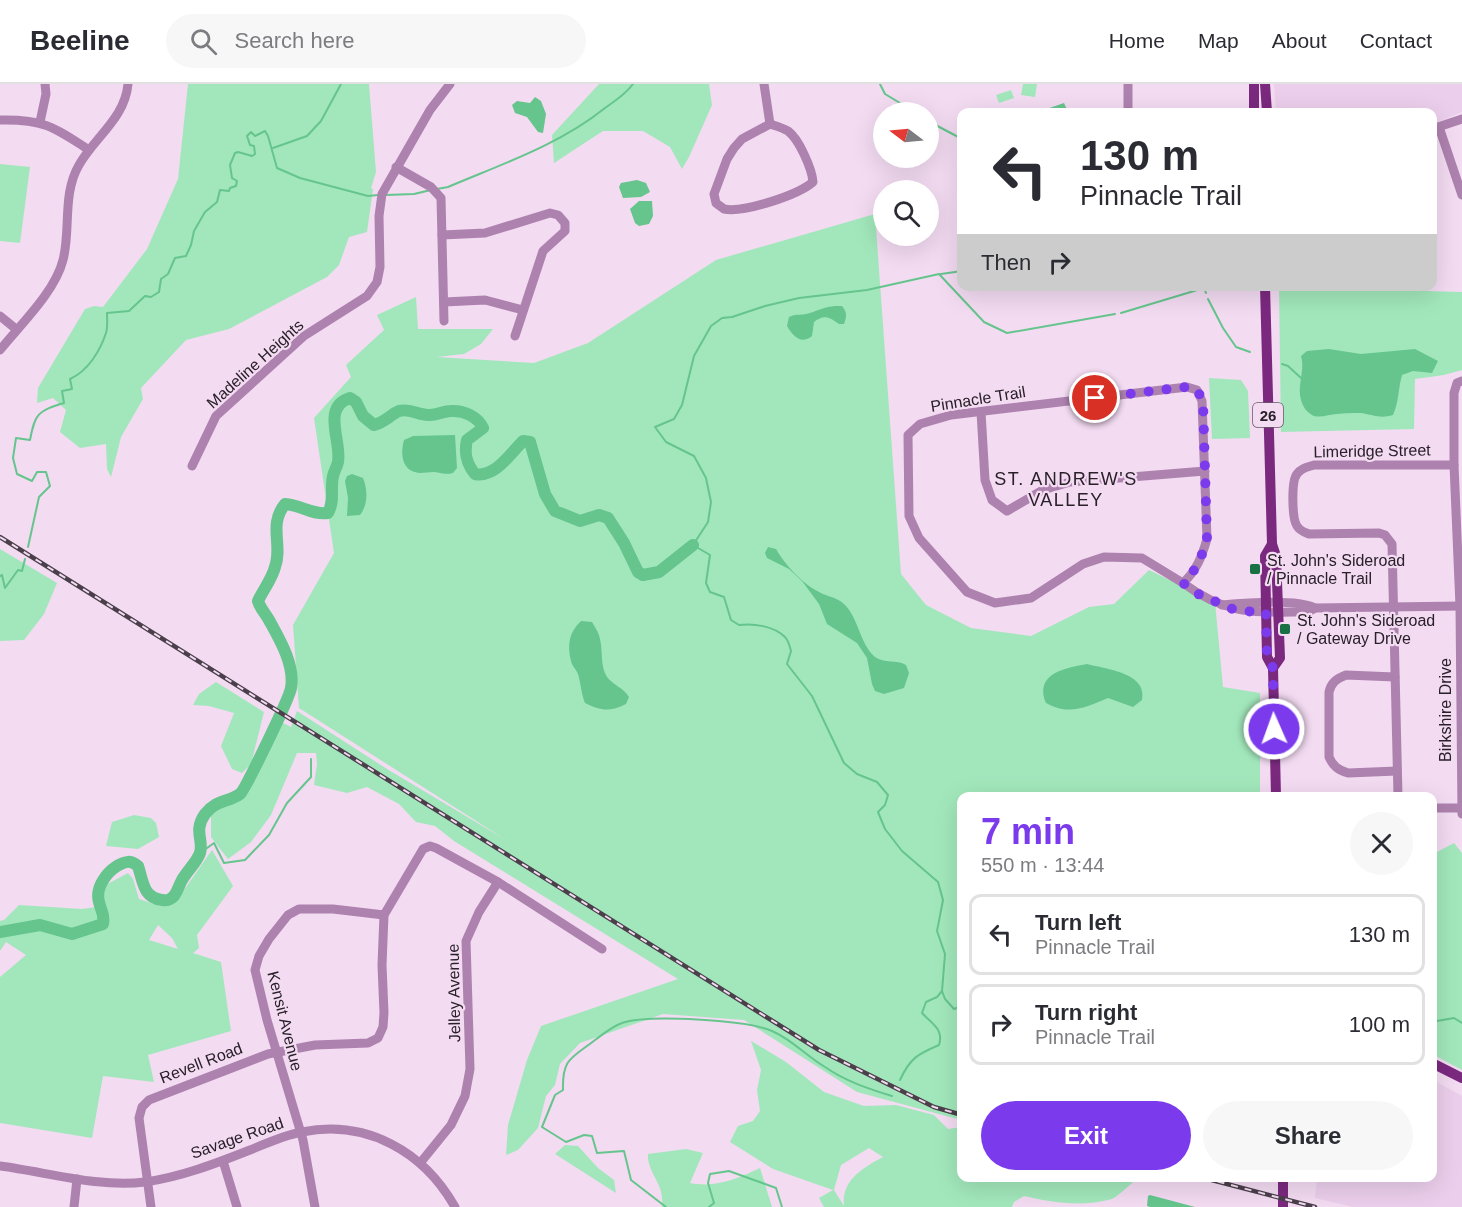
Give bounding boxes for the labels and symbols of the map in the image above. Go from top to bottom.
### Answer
north arrow [873,102,939,168]
street label: Madeline Heights [203,316,307,412]
pin [1069,372,1120,423]
street label: Pinnacle Trail [929,383,1027,415]
road number: 26 [1253,403,1283,427]
street label: Limeridge Street [1313,441,1431,461]
district label: ST. ANDREW'S VALLEY [994,469,1138,510]
place label: St. John's Sideroad / Pinnacle Trail [1267,552,1405,587]
marker: St. John's Sideroad / Pinnacle Trail [1248,562,1262,576]
place label: St. John's Sideroad / Gateway Drive [1297,612,1435,647]
marker: St. John's Sideroad / Gateway Drive [1278,622,1292,636]
street label: Birkshire Drive [1437,658,1454,762]
position arrow [1242,697,1306,761]
street label: Jelley Avenue [445,944,463,1042]
street label: Kensit Avenue [264,969,306,1073]
street label: Revell Road [157,1039,245,1087]
street label: Savage Road [188,1114,286,1162]

